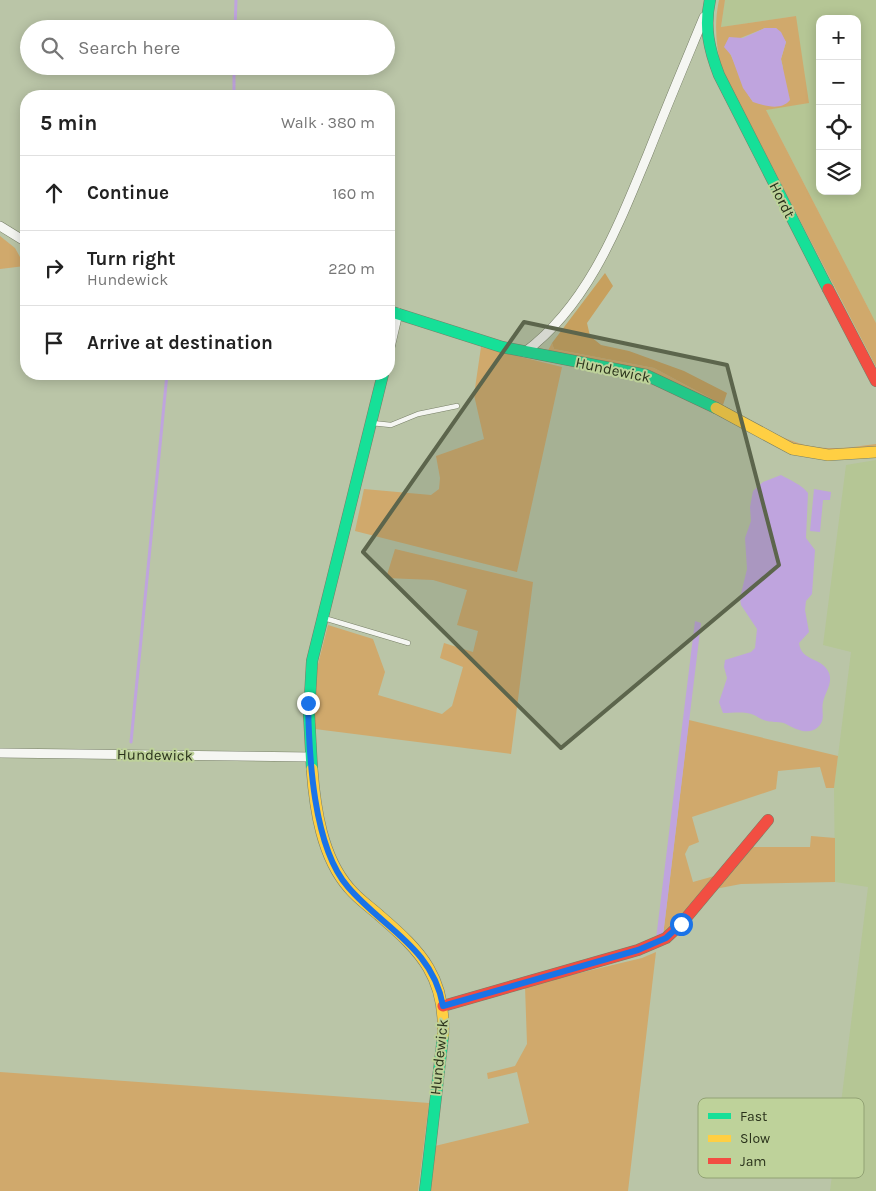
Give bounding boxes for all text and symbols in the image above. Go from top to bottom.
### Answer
map controls [816,15,861,195]
button: + [816,15,861,60]
search box [20,20,395,75]
icon: search [38,34,66,62]
text: Search here [78,37,180,59]
button: − [816,60,861,105]
button: locate [816,105,861,150]
text: 5 min [40,111,97,135]
text: Walk · 380 m [281,113,375,132]
button: layers [816,150,861,195]
icon: ahead [40,179,68,207]
street label: Hordt [765,179,799,221]
text: Continue [87,182,169,204]
text: 160 m [332,184,375,203]
text: Turn right [87,248,176,270]
icon: right [40,254,68,282]
text: 220 m [328,259,375,278]
text: Hundewick [87,270,168,289]
icon: arrive [40,329,68,357]
text: Arrive at destination [87,332,273,354]
street label: Hundewick [574,353,652,387]
route end [297,692,320,715]
street label: Hundewick [117,745,193,765]
route start [670,913,693,936]
street label: Hundewick [426,1018,452,1096]
legend [698,1098,864,1178]
text: Fast [740,1108,767,1125]
text: Slow [740,1130,770,1147]
text: Jam [740,1153,766,1170]

